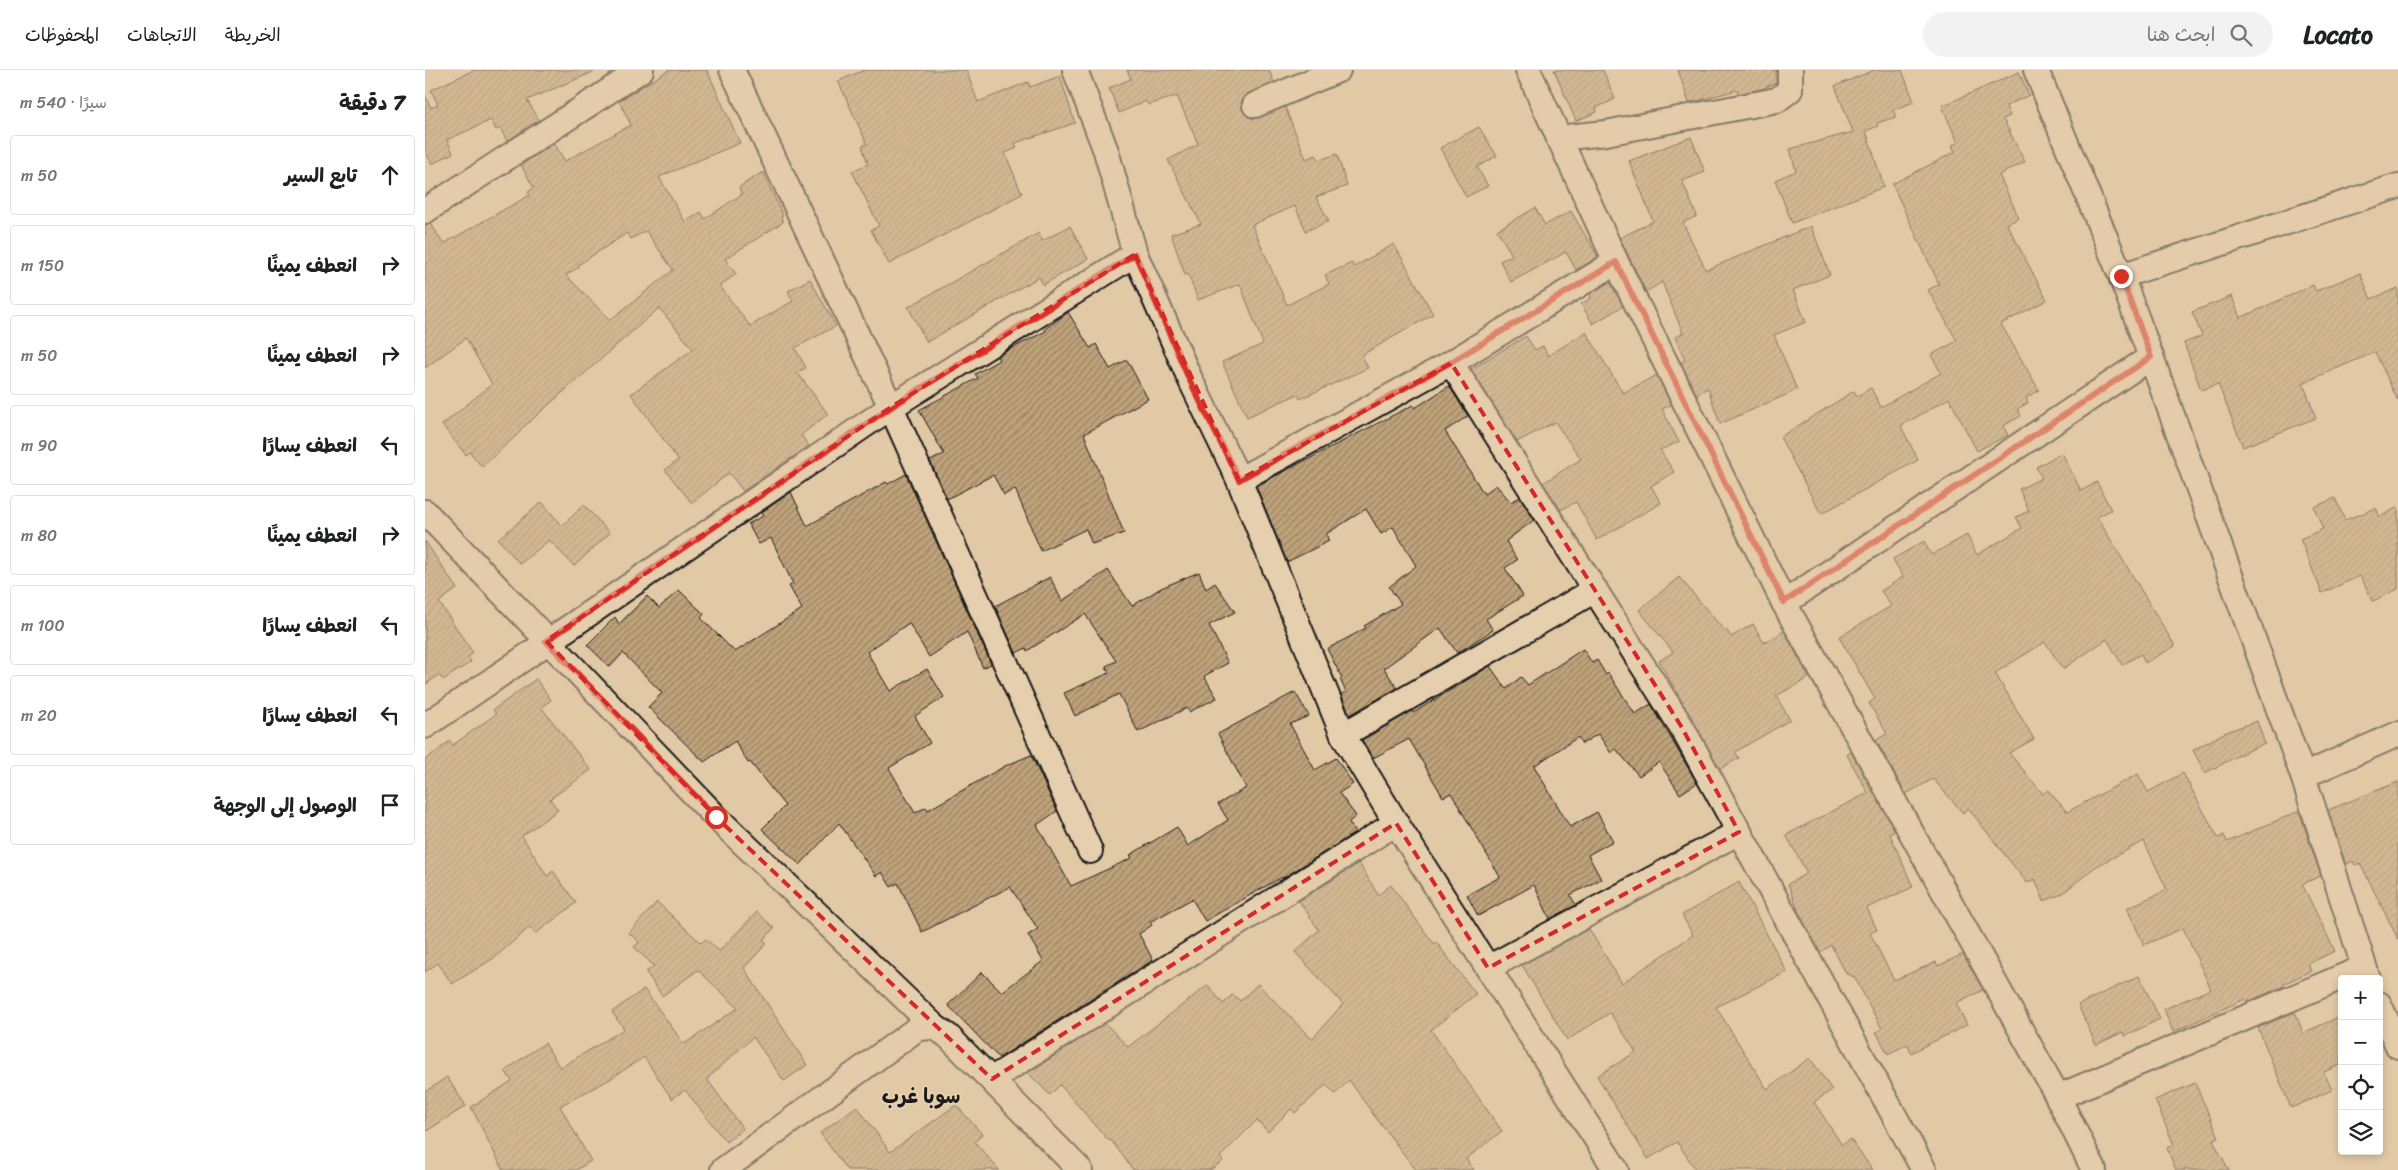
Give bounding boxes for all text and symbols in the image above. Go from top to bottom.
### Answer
search box [1923,12,2273,57]
text: Locato [2303,14,2373,56]
text: ابحث هنا [2147,18,2215,51]
text: المحفوظات [25,19,99,51]
text: الاتجاهات [127,19,197,51]
text: الخريطة [225,19,281,51]
icon: search [2227,21,2255,49]
text: 7 دقيقة [339,84,405,122]
text: سيرًا · 540 m [20,88,107,117]
text: تابع السير [284,159,357,192]
text: 50 m [21,161,57,190]
icon: ahead [376,161,404,189]
text: انعطف يمينًا [267,249,357,282]
text: 150 m [21,251,64,280]
icon: right [376,251,404,279]
route end [2110,265,2133,288]
text: انعطف يمينًا [267,339,357,372]
text: 50 m [21,341,57,370]
icon: right [376,341,404,369]
text: انعطف يسارًا [262,429,357,462]
text: 90 m [21,431,57,460]
icon: left [376,431,404,459]
text: انعطف يمينًا [267,519,357,552]
text: 80 m [21,521,57,550]
icon: right [376,521,404,549]
text: انعطف يسارًا [262,609,357,642]
text: 100 m [21,611,65,640]
icon: left [376,611,404,639]
text: انعطف يسارًا [262,699,357,732]
text: 20 m [21,701,57,730]
icon: left [376,701,404,729]
text: الوصول إلى الوجهة [214,789,357,822]
icon: arrive [376,791,404,819]
route start [705,806,728,829]
map controls [2338,975,2383,1155]
button: + [2338,975,2383,1020]
button: − [2338,1020,2383,1065]
button: locate [2338,1065,2383,1110]
district label: سوبا غرب [882,1079,960,1114]
button: layers [2338,1110,2383,1155]

